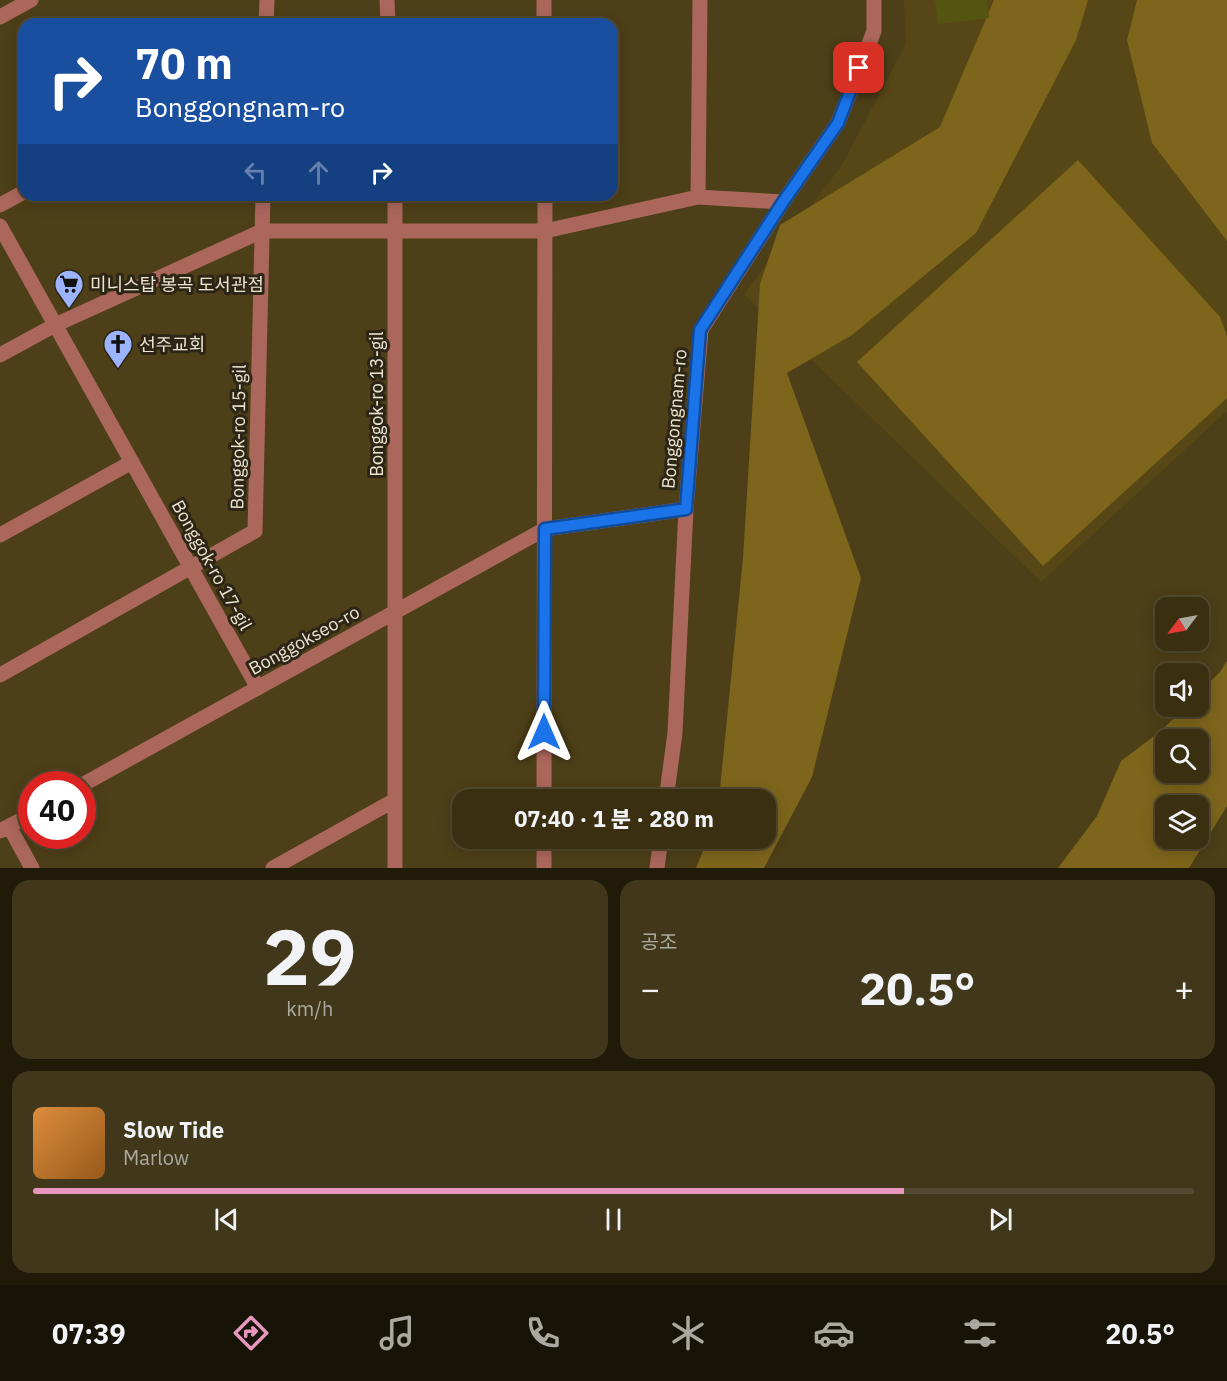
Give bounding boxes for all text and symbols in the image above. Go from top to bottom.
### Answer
text: 70 m [135,36,233,91]
icon: right [36,42,114,120]
pin [833,42,884,93]
icon: arrive [842,51,875,84]
text: Bonggongnam-ro [135,89,345,124]
icon: left [239,156,272,189]
icon: ahead [302,156,335,189]
icon: right [365,156,398,189]
supermarket icon: 미니스탑 봉곡 도서관점 [53,268,85,310]
place label: 미니스탑 봉곡 도서관점 [90,273,264,296]
church icon: 선주교회 [102,328,134,370]
street label: Bonggok-ro 13-gil [365,331,388,477]
place label: 선주교회 [139,333,205,356]
street label: Bonggongnam-ro [656,348,692,490]
street label: Bonggok-ro 15-gil [225,364,251,510]
street label: Bonggok-ro 17-gil [167,496,257,634]
north arrow [1155,597,1209,651]
map controls [1155,597,1209,849]
street label: Bonggokseo-ro [245,600,363,680]
button: sound [1155,663,1209,717]
position arrow [512,700,576,764]
button: search [1155,729,1209,783]
speed limit sign: 40 [18,771,96,849]
button: layers [1155,795,1209,849]
text: 07:40 · 1 분 · 280 m [514,804,714,833]
text: 29 [263,905,357,1006]
text: 공조 [641,928,677,955]
text: 20.5° [859,959,975,1017]
text: − [641,967,660,1010]
text: + [1174,967,1194,1010]
text: km/h [286,995,333,1022]
text: Slow Tide [123,1115,224,1144]
text: Marlow [123,1144,189,1171]
icon: previous [210,1203,243,1236]
icon: pause [597,1203,630,1236]
icon: next [984,1203,1017,1236]
icon: directions [230,1312,272,1354]
icon: music [376,1312,418,1354]
icon: phone [522,1312,564,1354]
icon: climate [667,1312,709,1354]
icon: car [813,1312,855,1354]
icon: filters [959,1312,1001,1354]
text: 07:39 [52,1316,126,1351]
text: 20.5° [1105,1316,1175,1351]

